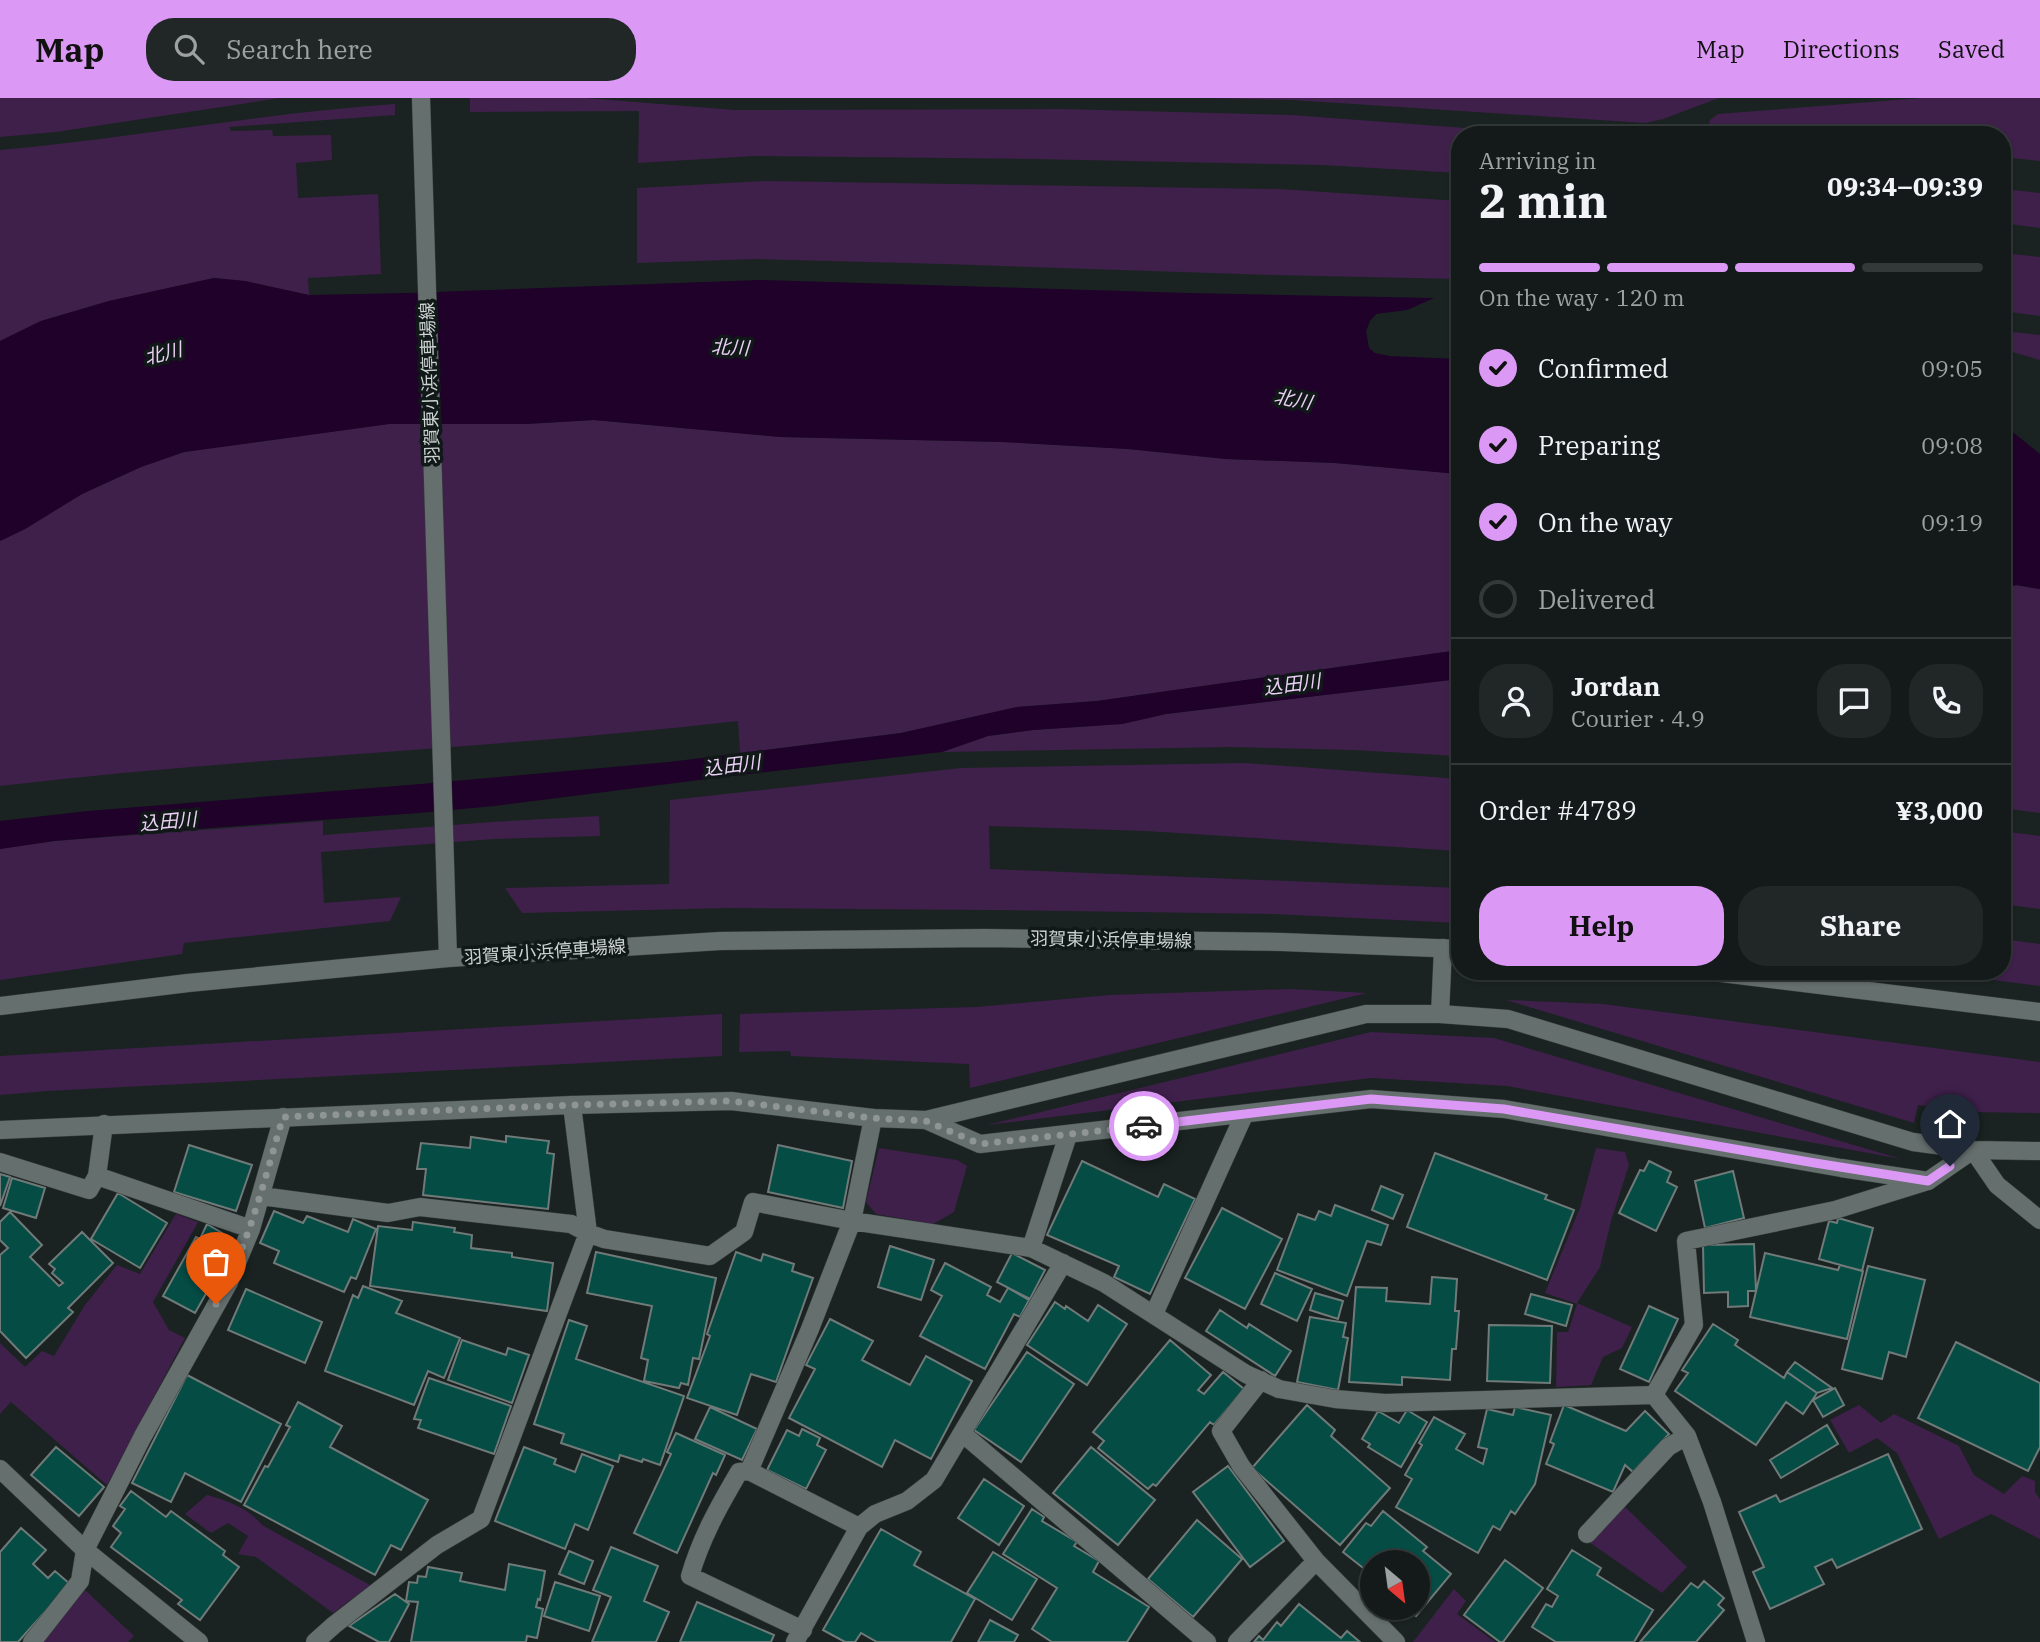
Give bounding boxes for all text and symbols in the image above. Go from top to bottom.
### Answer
search box [146,18,636,81]
text: Map [35,28,104,71]
icon: search [170,30,208,68]
text: Search here [226,32,373,66]
text: Map [1696,33,1745,65]
text: Directions [1783,33,1900,65]
text: Saved [1938,33,2005,65]
text: Arriving in [1479,145,1596,175]
text: 09:34–09:39 [1827,169,1983,203]
text: 2 min [1479,171,1608,231]
text: On the way · 120 m [1479,282,1685,312]
street label: 羽賀東小浜停車場線 [415,302,444,464]
water label: 北川 [710,334,752,360]
water label: 北川 [142,336,186,369]
icon: check [1479,349,1517,387]
text: Confirmed [1538,351,1669,385]
text: 09:05 [1921,353,1983,383]
water label: 北川 [1272,384,1316,415]
icon: check [1479,426,1517,464]
text: Preparing [1538,428,1660,462]
text: 09:08 [1921,430,1983,460]
icon: check [1479,503,1517,541]
text: On the way [1538,505,1672,539]
text: 09:19 [1921,507,1983,537]
text: Delivered [1538,582,1655,616]
button: person [1479,664,1553,738]
button: chat [1817,664,1891,738]
button: phone [1909,664,1983,738]
water label: 込田川 [1262,668,1324,699]
text: Jordan [1571,669,1661,703]
text: Courier · 4.9 [1571,703,1705,733]
water label: 込田川 [702,749,764,780]
text: Order #4789 [1479,793,1637,827]
text: ¥3,000 [1896,793,1983,827]
water label: 込田川 [139,806,199,835]
button: Help [1479,886,1724,966]
button: Share [1738,886,1983,966]
street label: 羽賀東小浜停車場線 [1030,927,1192,952]
street label: 羽賀東小浜停車場線 [463,934,627,969]
courier [1109,1091,1179,1161]
pin [1920,1094,1980,1166]
icon: home [1931,1105,1969,1143]
icon: car [1125,1107,1163,1145]
pin [186,1232,246,1304]
icon: bag [197,1243,235,1281]
north arrow [1360,1550,1430,1620]
map controls [1360,1550,1430,1620]

